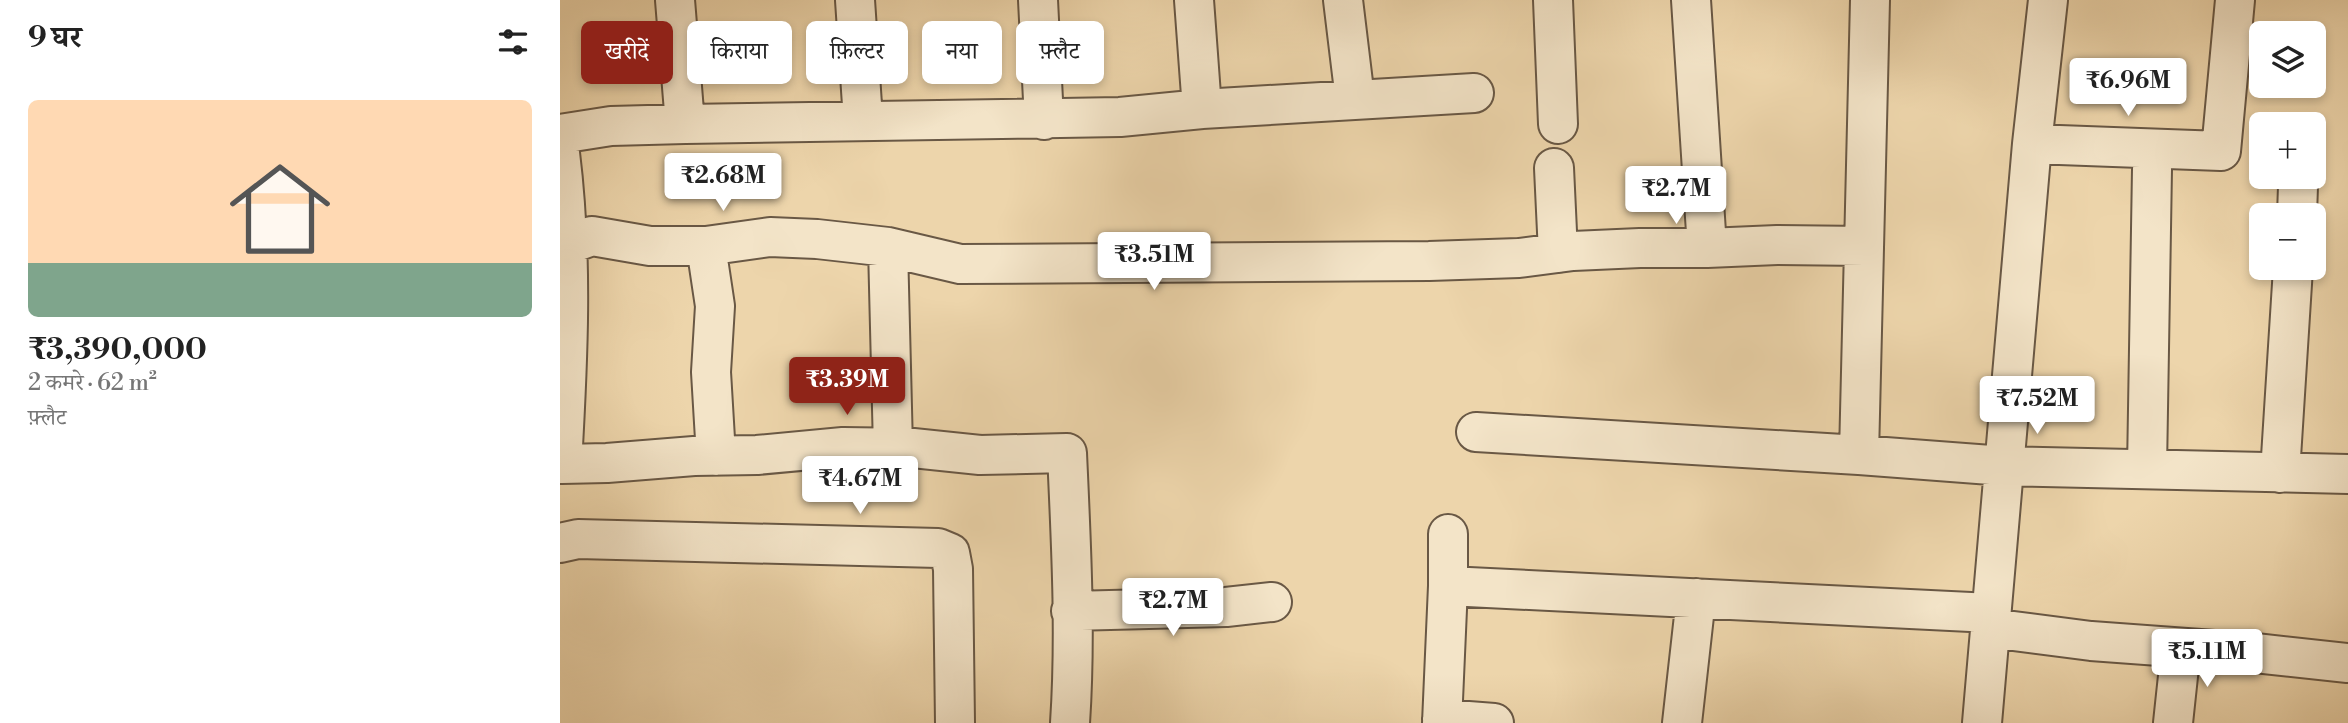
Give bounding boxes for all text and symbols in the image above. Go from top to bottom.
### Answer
text: 9 घर [28,19,82,57]
chip: खरीदें [581,21,673,84]
chip: किराया [687,21,792,84]
chip: फ़िल्टर [806,21,908,84]
chip: नया [922,21,1002,84]
chip: फ़्लैट [1016,21,1104,84]
map controls [2249,21,2326,280]
button: layers [2249,21,2326,98]
icon: filters [494,23,532,61]
pin: ₹6.96M [2071,58,2185,118]
text: ₹6.96M [2086,67,2171,95]
button: + [2249,112,2326,189]
icon: home [217,146,343,272]
pin: ₹2.68M [666,154,780,213]
text: ₹2.68M [680,162,766,190]
pin: ₹2.7M [1627,166,1725,226]
text: ₹2.7M [1641,175,1711,203]
button: − [2249,203,2326,280]
pin: ₹3.51M [1097,232,1211,292]
text: ₹3.51M [1114,241,1194,269]
text: ₹3,390,000 [28,331,207,369]
pin: ₹3.39M [790,358,904,417]
text: ₹3.39M [805,366,889,394]
text: 2 कमरे · 62 m² [28,369,157,397]
pin: ₹7.52M [1980,376,2094,436]
text: ₹7.52M [1996,385,2078,413]
text: फ़्लैट [28,404,66,432]
pin: ₹4.67M [803,456,917,516]
text: ₹4.67M [818,465,902,493]
pin: ₹2.7M [1124,578,1222,638]
text: ₹2.7M [1138,587,1208,615]
pin: ₹5.11M [2150,630,2264,689]
text: ₹5.11M [2168,638,2246,666]

